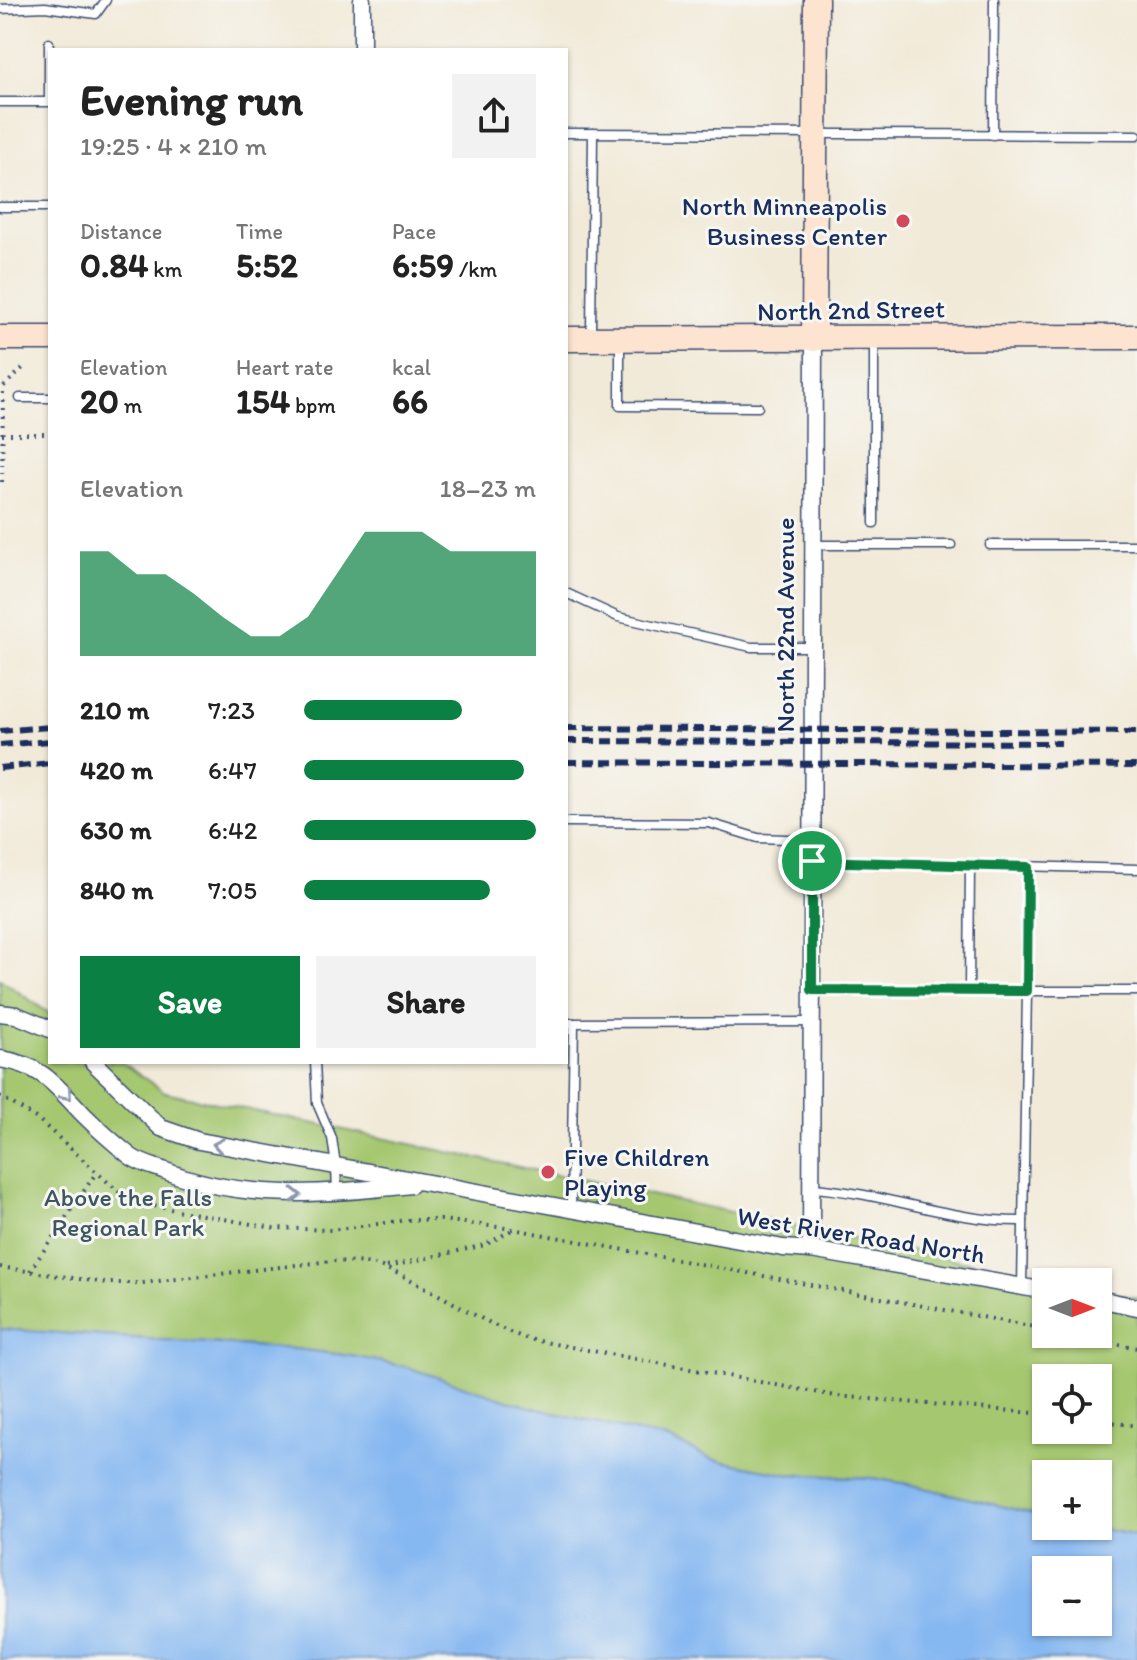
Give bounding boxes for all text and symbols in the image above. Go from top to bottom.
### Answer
text: Evening run [80,73,303,126]
button: share [452,74,536,158]
text: 19:25 · 4 × 210 m [80,130,267,162]
place label: North Minneapolis Business Center [682,190,888,252]
marker: North Minneapolis Business Center [894,212,912,230]
text: Distance [80,218,162,245]
text: Time [236,218,283,245]
text: Pace [392,218,436,245]
text: 0.84 [80,245,148,286]
text: 5:52 [236,245,298,286]
text: 6:59 [392,245,454,286]
text: km [148,256,182,283]
text: /km [454,256,497,283]
street label: North 2nd Street [757,292,945,328]
text: Elevation [80,354,167,381]
text: Heart rate [236,354,333,381]
text: kcal [392,354,431,381]
text: 20 [80,381,119,422]
text: 154 [236,381,290,422]
text: 66 [392,381,428,422]
text: m [119,392,142,419]
text: bpm [290,392,336,419]
text: Elevation [80,472,183,504]
text: 18–23 m [440,472,536,504]
street label: North 22nd Avenue [769,518,801,732]
text: 210 m [80,694,149,726]
text: 7:23 [208,694,255,726]
text: 420 m [80,754,153,786]
text: 6:47 [208,754,257,786]
text: 630 m [80,814,152,846]
text: 6:42 [208,814,257,846]
pin [778,827,846,895]
icon: arrive [790,839,834,883]
text: 840 m [80,874,154,906]
text: 7:05 [208,874,257,906]
button: Save [80,956,300,1048]
button: Share [316,956,536,1048]
one-way arrow [57,1085,72,1100]
one-way arrow [211,1137,224,1154]
place label: Five Children Playing [564,1141,710,1203]
marker: Five Children Playing [539,1163,557,1181]
park label: Above the Falls Regional Park [44,1181,212,1243]
one-way arrow [290,1186,303,1204]
street label: West River Road North [735,1200,987,1270]
north arrow [1032,1268,1112,1348]
map controls [1032,1268,1112,1636]
button: locate [1032,1364,1112,1444]
button: + [1032,1460,1112,1540]
button: − [1032,1556,1112,1636]

